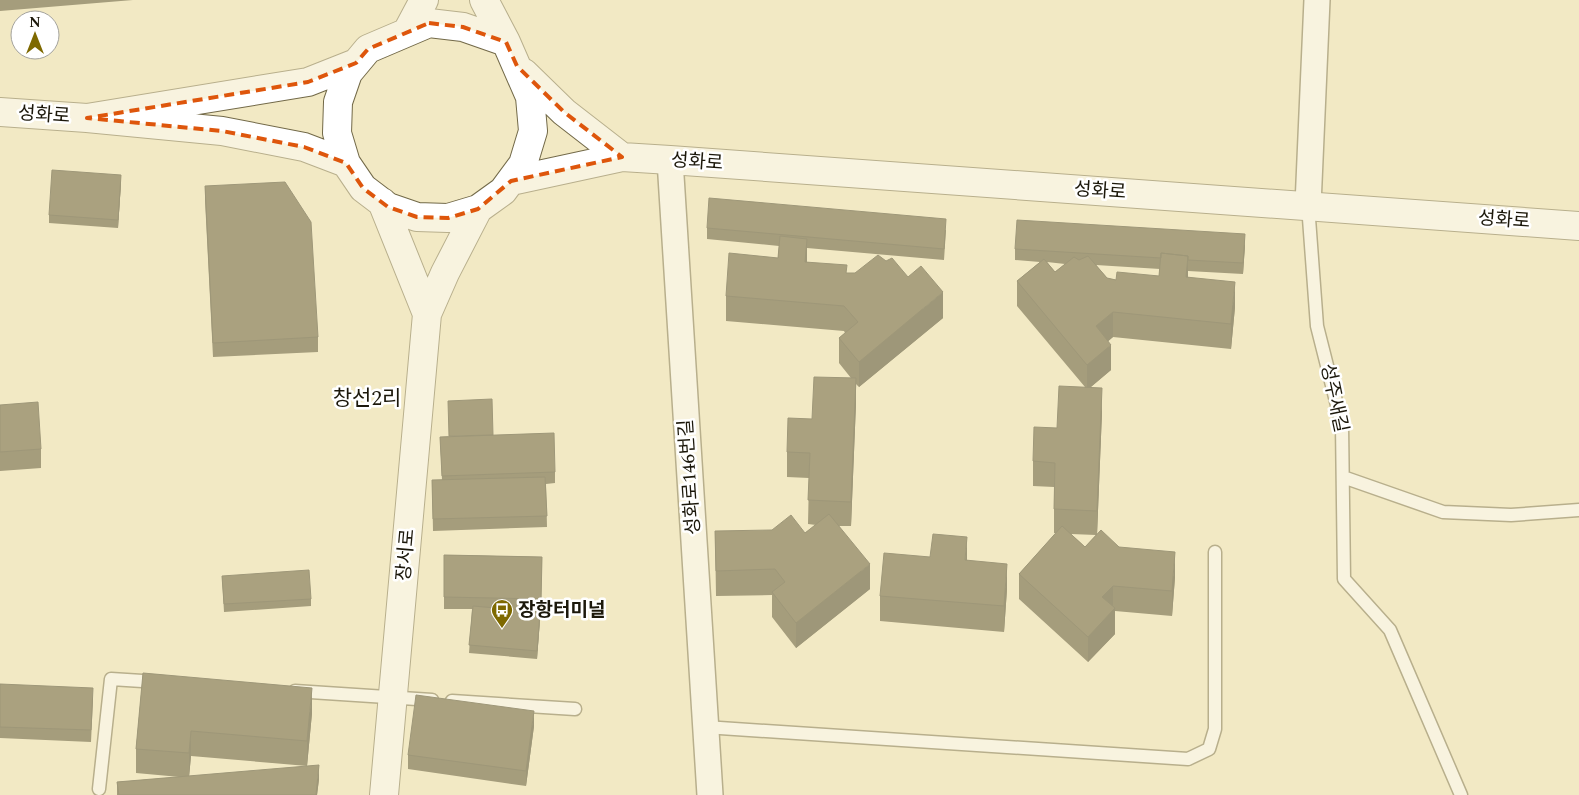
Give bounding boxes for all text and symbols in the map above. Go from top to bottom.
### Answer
north arrow [10,10,60,60]
text: N [29,12,41,33]
street label: 성화로 [17,99,71,131]
street label: 성화로 [670,146,724,178]
street label: 성화로 [1073,175,1127,207]
street label: 성화로 [1477,204,1531,236]
street label: 성주새길 [1313,361,1355,435]
district label: 창선2리 [333,383,401,415]
street label: 성화로146번길 [671,418,709,536]
street label: 장서로 [389,528,423,582]
place label: 장항터미널 [518,596,605,625]
bus stop icon: 장항터미널 [490,598,514,629]

